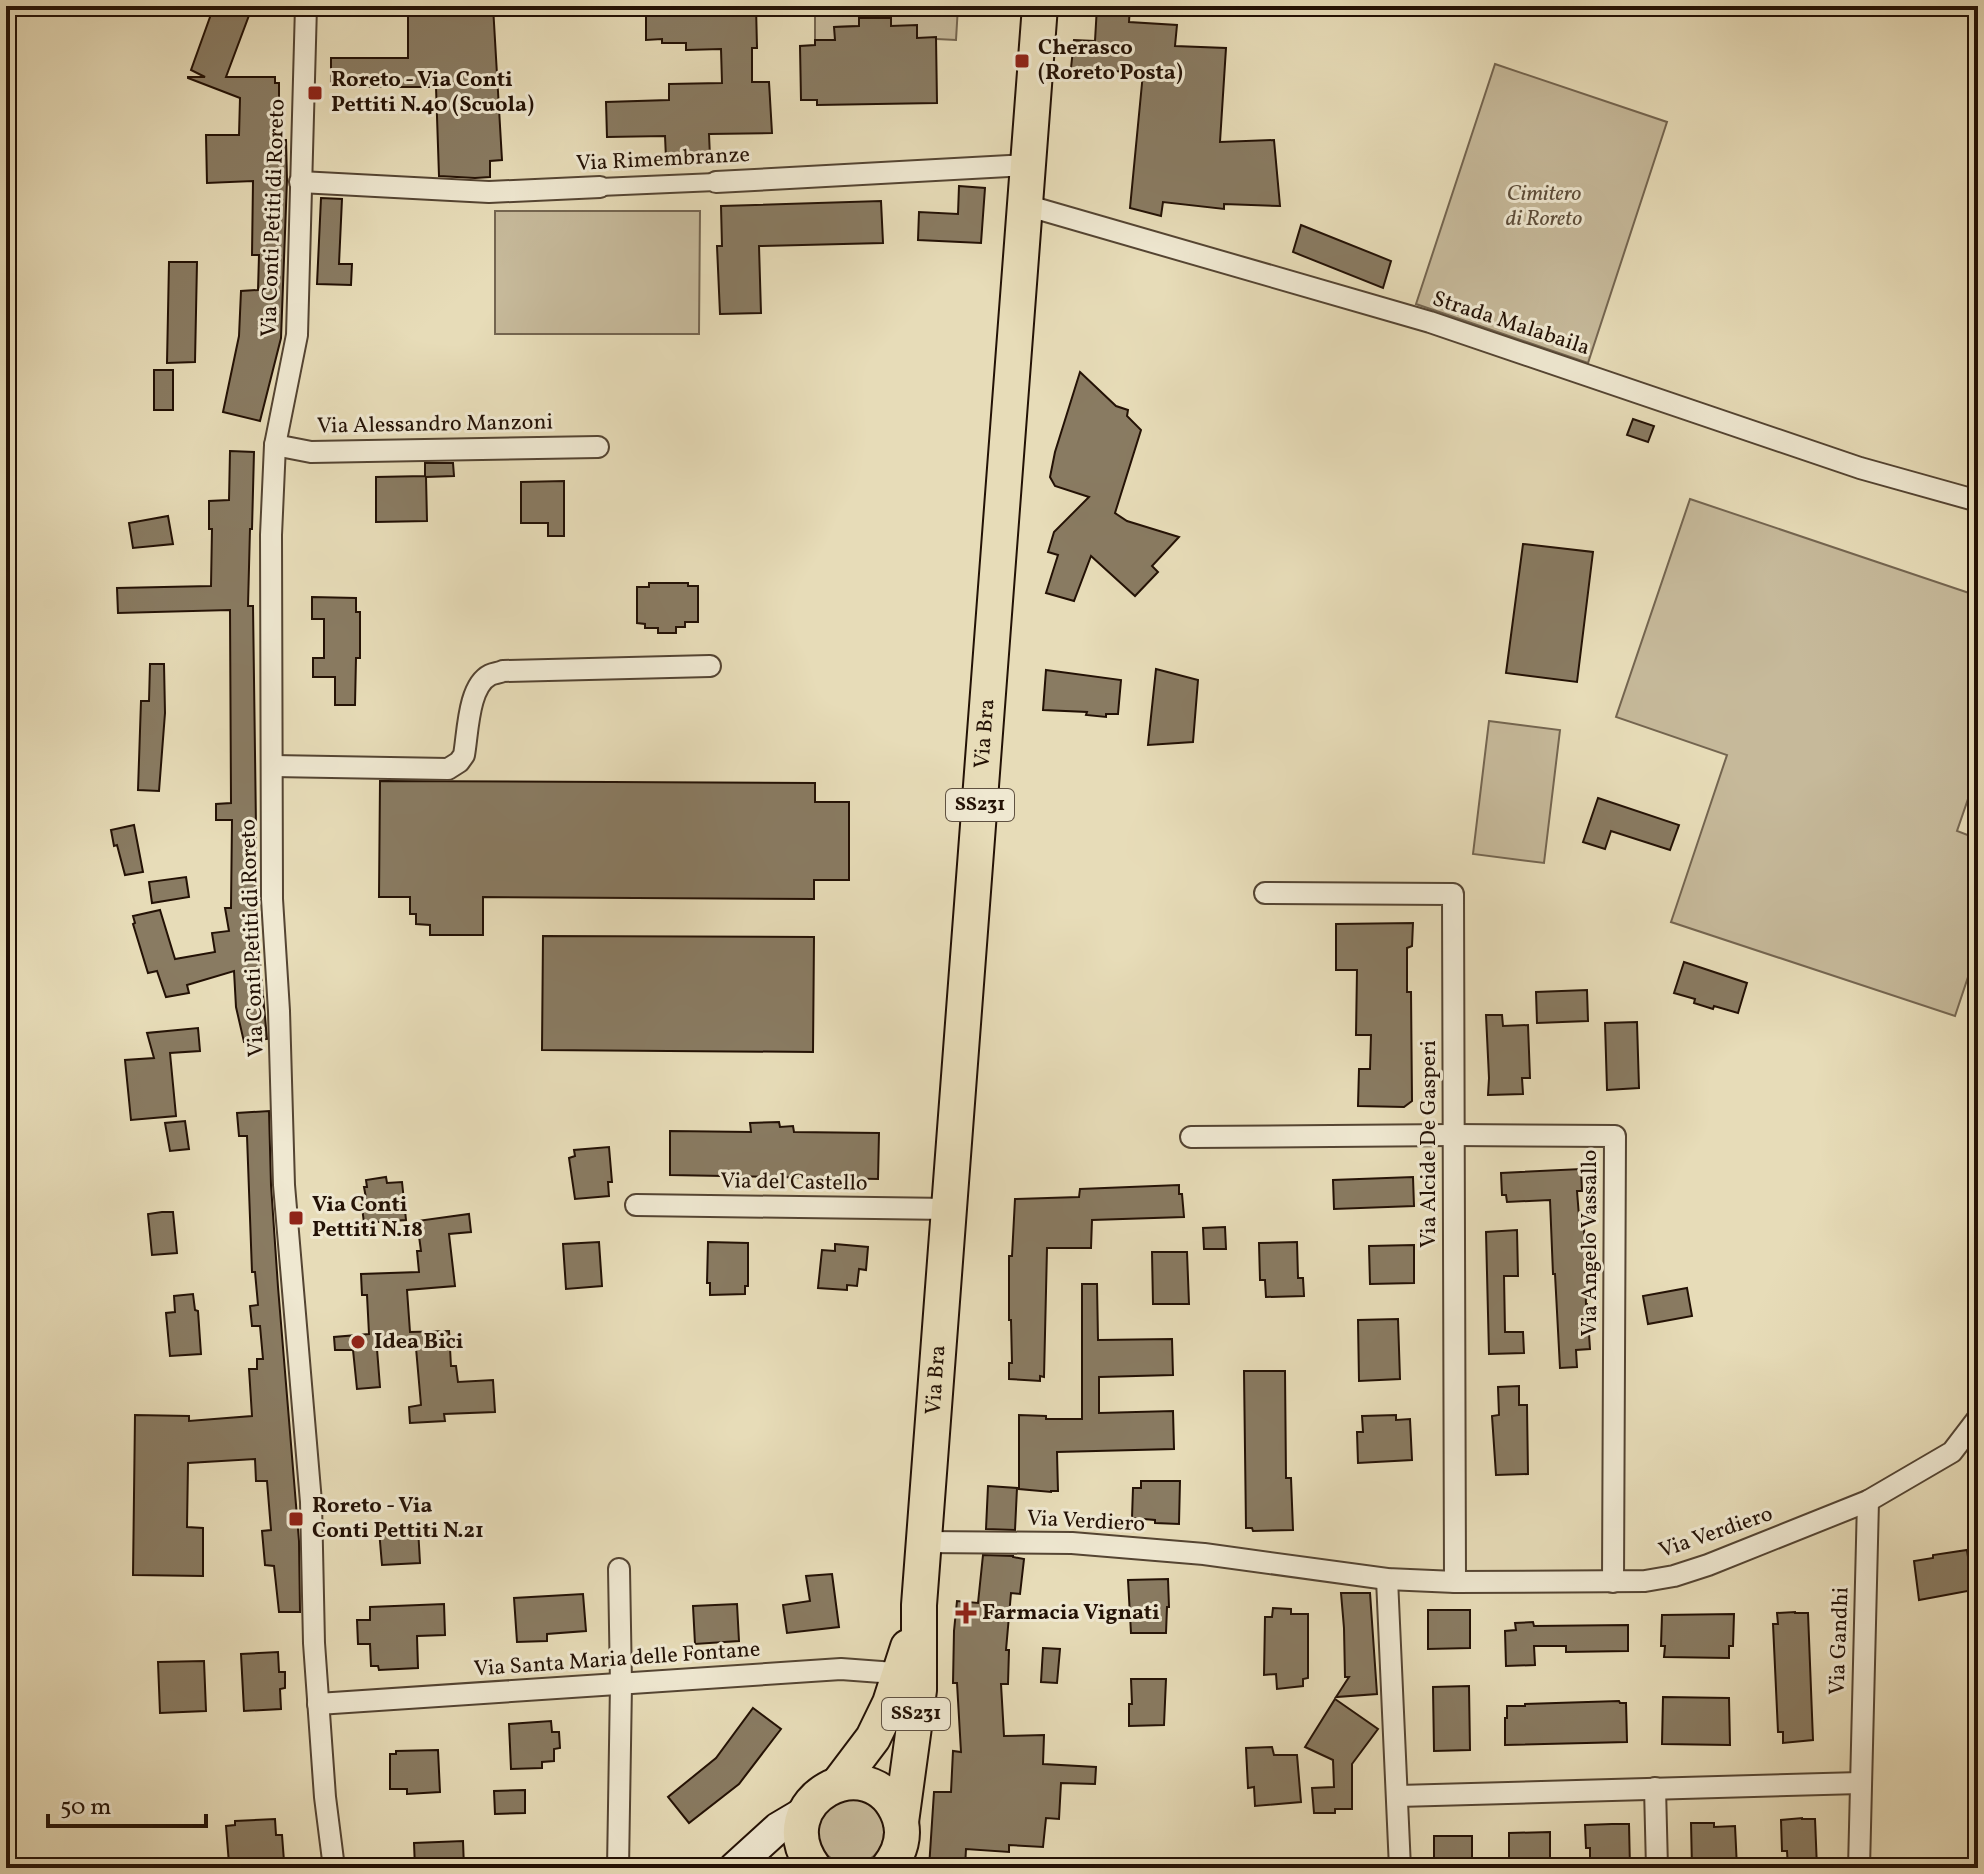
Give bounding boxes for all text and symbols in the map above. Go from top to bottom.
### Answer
place label: Cherasco (Roreto Posta) [1038,33,1183,89]
marker: Cherasco (Roreto Posta) [1013,52,1031,70]
place label: Roreto - Via Conti Pettiti N.40 (Scuola) [331,65,534,121]
marker: Roreto - Via Conti Pettiti N.40 (Scuola) [306,84,324,102]
street label: Via Conti Petiti di Roreto [254,98,294,338]
street label: Via Rimembranze [575,140,751,180]
park label: Cimitero di Roreto [1506,179,1582,235]
street label: Strada Malabaila [1428,284,1594,364]
street label: Via Alessandro Manzoni [317,407,553,443]
street label: Via Bra [967,698,1003,770]
road number: SS231 [946,789,1014,821]
street label: Via Conti Petiti di Roreto [233,818,273,1058]
street label: Via Alcide De Gasperi [1414,1040,1445,1248]
street label: Via Angelo Vassallo [1575,1149,1606,1337]
street label: Via del Castello [720,1166,868,1200]
place label: Via Conti Pettiti N.18 [312,1190,423,1246]
marker: Via Conti Pettiti N.18 [287,1209,305,1227]
place label: Idea Bici [374,1327,464,1358]
marker: Idea Bici [349,1333,367,1351]
street label: Via Bra [918,1344,954,1416]
place label: Roreto - Via Conti Pettiti N.21 [312,1491,484,1547]
street label: Via Verdiero [1655,1499,1777,1567]
street label: Via Verdiero [1026,1503,1146,1541]
marker: Roreto - Via Conti Pettiti N.21 [287,1510,305,1528]
street label: Via Gandhi [1823,1586,1857,1696]
place label: Farmacia Vignati [982,1598,1160,1629]
marker: Farmacia Vignati [957,1604,975,1622]
street label: Via Santa Maria delle Fontane [473,1635,761,1685]
road number: SS231 [882,1698,950,1730]
scale bar [48,1778,206,1828]
text: 50 m [60,1791,112,1825]

